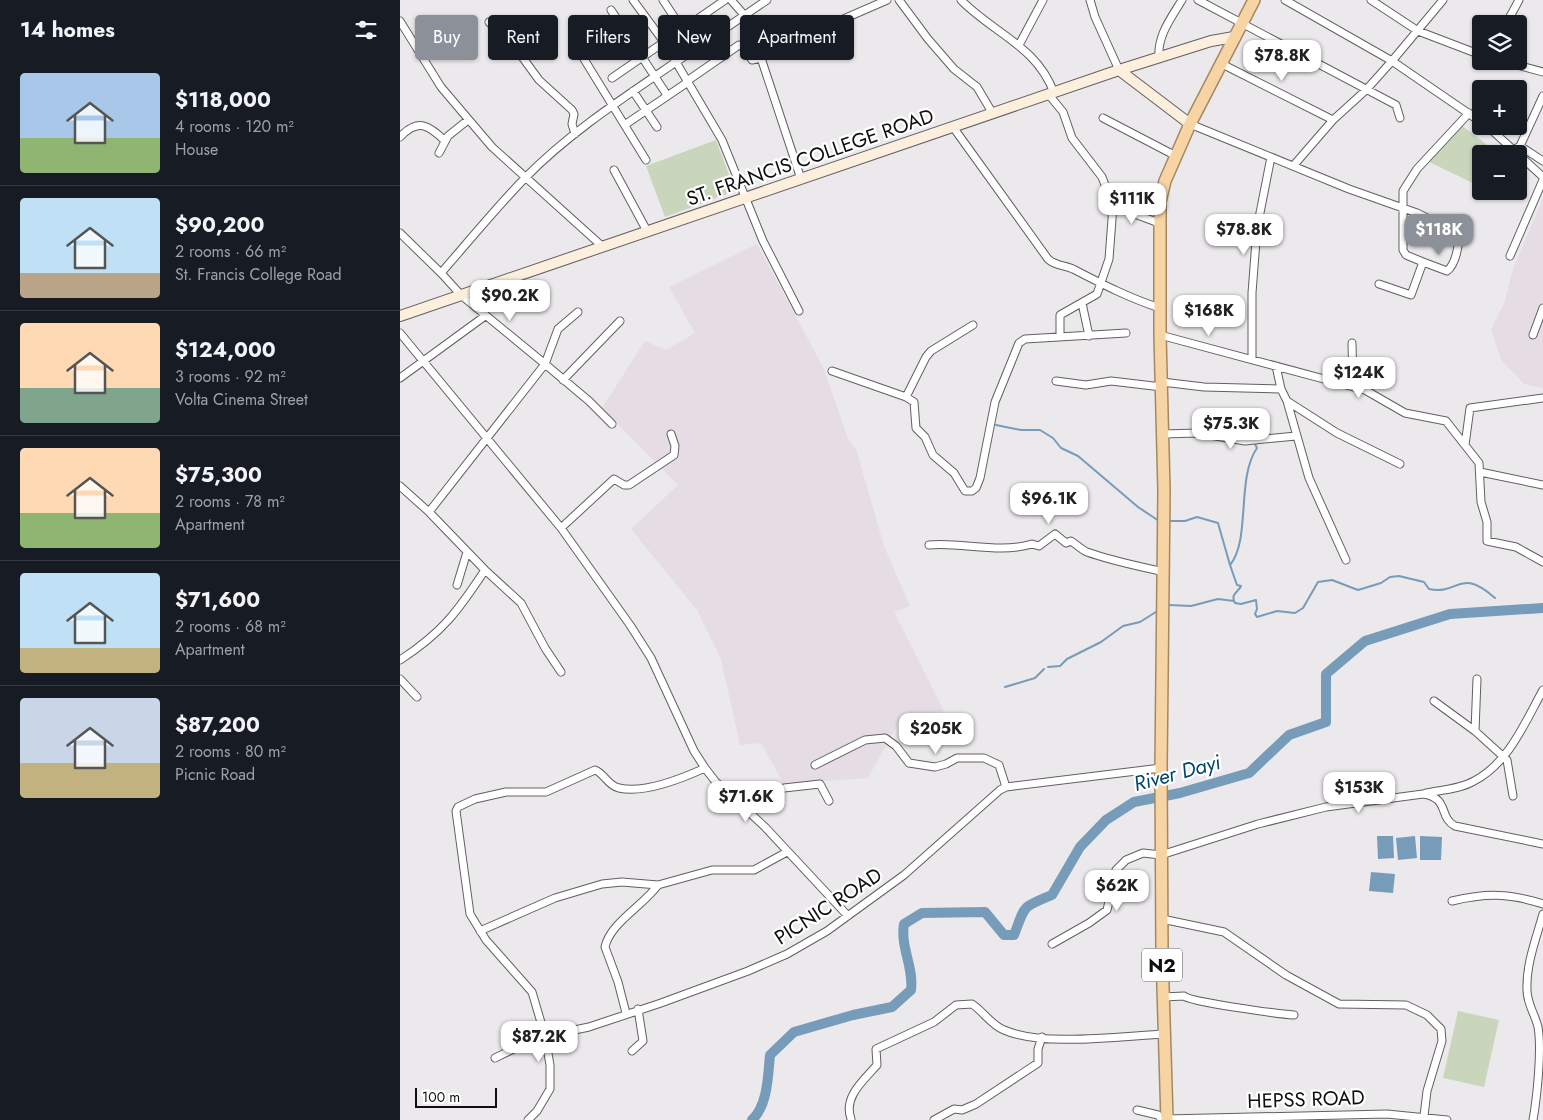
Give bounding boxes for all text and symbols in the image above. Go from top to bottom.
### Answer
text: 14 homes [20,15,115,45]
chip: Buy [415,15,478,60]
chip: Rent [488,15,558,60]
chip: Filters [568,15,648,60]
chip: New [658,15,730,60]
chip: Apartment [740,15,854,60]
map controls [1472,15,1527,200]
button: layers [1472,15,1527,70]
icon: filters [352,16,380,44]
pin: $78.8K [1241,39,1323,82]
text: $78.8K [1254,44,1310,67]
button: + [1472,80,1527,135]
text: $118,000 [175,85,271,115]
icon: home [60,93,120,153]
street label: ST. FRANCIS COLLEGE ROAD [683,101,938,213]
text: 4 rooms · 120 m² [175,115,294,138]
text: House [175,138,218,161]
button: − [1472,145,1527,200]
pin: $111K [1097,182,1167,225]
text: $111K [1109,187,1155,210]
text: $90,200 [175,210,264,240]
pin: $78.8K [1203,214,1285,256]
pin: $118K [1404,214,1474,256]
icon: home [60,218,120,278]
text: $78.8K [1216,218,1272,241]
text: $118K [1415,218,1463,241]
text: 2 rooms · 66 m² [175,240,286,263]
text: St. Francis College Road [175,263,342,286]
pin: $90.2K [469,280,551,322]
text: $90.2K [481,284,539,307]
pin: $168K [1174,294,1244,337]
text: $168K [1184,299,1234,322]
text: $124,000 [175,335,276,365]
icon: home [60,343,120,403]
pin: $124K [1324,356,1394,399]
text: $124K [1334,361,1384,384]
text: 3 rooms · 92 m² [175,365,286,388]
text: Volta Cinema Street [175,388,308,411]
pin: $75.3K [1190,408,1272,450]
text: $75.3K [1203,412,1259,435]
text: $75,300 [175,460,262,490]
icon: home [60,468,120,528]
pin: $96.1K [1008,482,1090,525]
text: $96.1K [1021,487,1077,510]
text: 2 rooms · 78 m² [175,490,285,513]
text: Apartment [175,513,245,536]
text: $71,600 [175,585,260,615]
icon: home [60,593,120,653]
text: 2 rooms · 68 m² [175,615,286,638]
text: Apartment [175,638,245,661]
text: $87,200 [175,710,260,740]
pin: $205K [901,712,971,755]
text: $205K [910,717,962,740]
icon: home [60,718,120,778]
text: 2 rooms · 80 m² [175,740,286,763]
water label: River Dayi [1130,747,1224,799]
text: Picnic Road [175,763,255,786]
pin: $153K [1324,772,1394,814]
text: $153K [1334,776,1384,799]
pin: $71.6K [705,780,787,823]
text: $71.6K [719,785,773,808]
street label: PICNIC ROAD [769,861,888,952]
pin: $62K [1087,870,1147,912]
text: $62K [1096,874,1138,897]
road number: N2 [1142,948,1182,982]
pin: $87.2K [498,1020,580,1063]
text: $87.2K [512,1025,566,1048]
street label: HEPSS ROAD [1247,1083,1365,1116]
scale bar [415,1085,498,1108]
text: 100 m [422,1087,460,1107]

